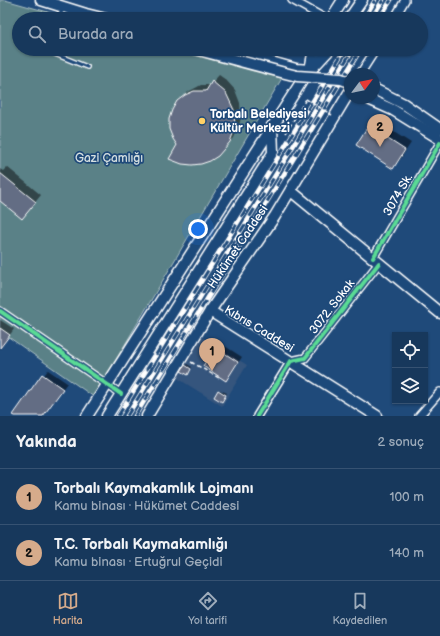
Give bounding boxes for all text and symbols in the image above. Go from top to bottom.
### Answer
search box [12,12,428,56]
icon: search [26,23,48,45]
text: Burada ara [58,25,133,44]
north arrow [344,68,380,104]
place label: Torbalı Belediyesi Kültür Merkezi [210,107,307,136]
pin: 2 [367,114,393,147]
marker: Torbalı Belediyesi Kültür Merkezi [197,116,207,126]
park label: Gazi Çamlığı [75,151,143,166]
street label: 3074 Sk. [380,171,416,219]
street label: Hükümet Caddesi [205,202,271,291]
your location [188,219,208,239]
street label: 3072. Sokak [306,277,358,337]
street label: Kıbrıs Caddesi [221,302,297,356]
map controls [392,332,428,404]
button: locate [392,332,428,368]
pin: 1 [199,338,225,371]
button: layers [392,368,428,404]
text: Yakında [16,432,77,452]
text: 2 sonuç [378,434,424,450]
text: Torbalı Kaymakamlık Lojmanı [54,479,253,498]
text: 1 [26,489,32,505]
text: 100 m [389,489,424,505]
text: Kamu binası · Hükümet Caddesi [54,498,239,514]
text: T.C. Torbalı Kaymakamlığı [54,535,228,554]
text: 2 [25,545,33,561]
text: 140 m [389,545,424,561]
text: Kamu binası · Ertuğrul Geçidi [54,554,223,570]
tab: Harita [53,590,83,627]
tab: Yol tarifi [188,590,227,627]
tab: Kaydedilen [333,590,387,627]

